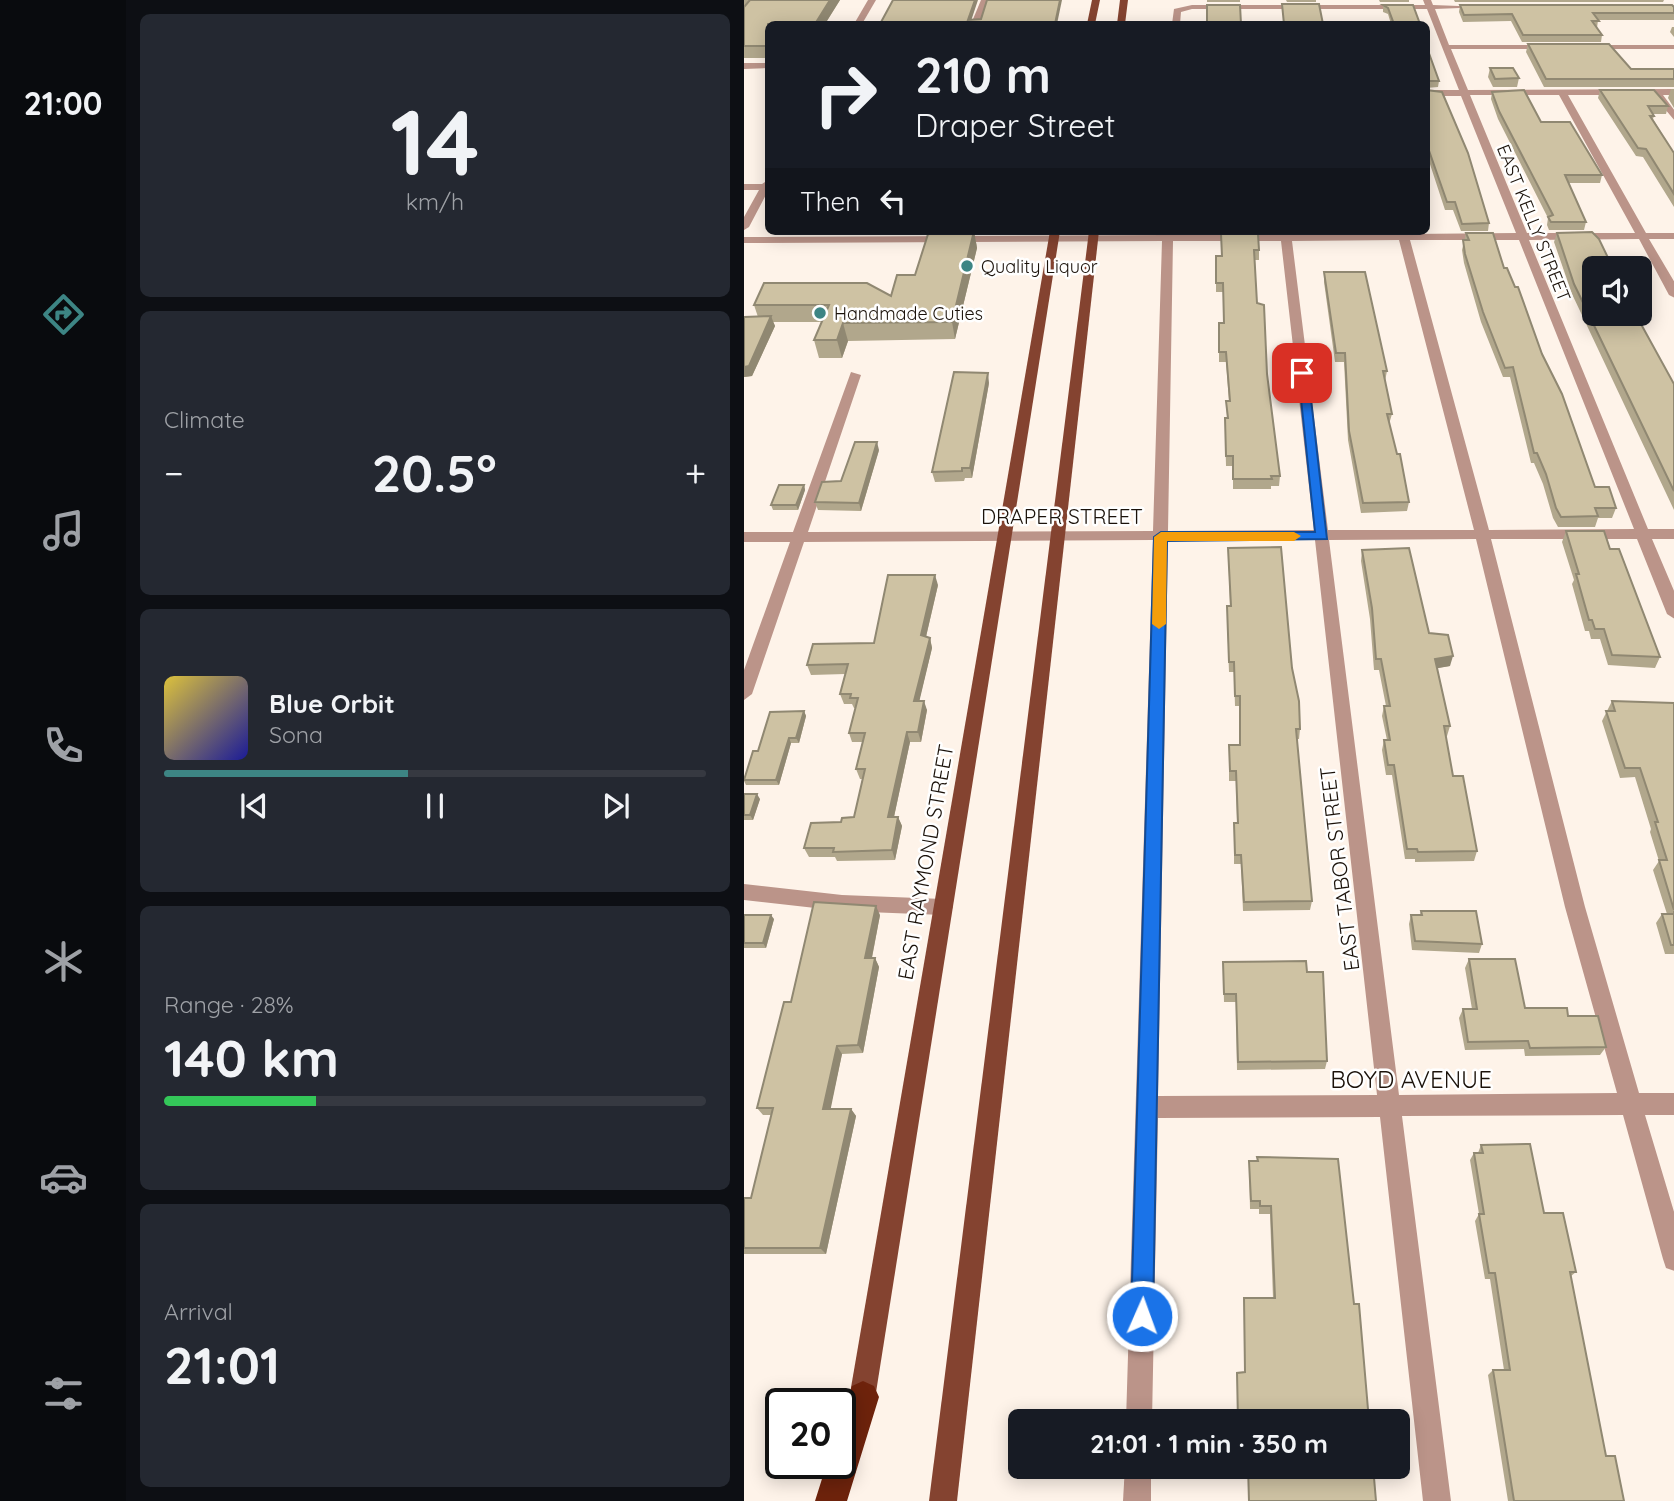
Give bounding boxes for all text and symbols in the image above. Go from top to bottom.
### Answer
text: 210 m [915,44,1051,105]
icon: right [800,49,891,140]
text: 21:00 [24,83,102,123]
text: 14 [391,84,479,198]
text: Draper Street [915,105,1115,145]
street label: EAST KELLY STREET [1492,141,1576,305]
icon: left [874,182,912,220]
text: Then [800,185,860,218]
text: km/h [406,187,464,216]
place label: Quality Liquor [981,255,1098,278]
map controls [1582,256,1652,326]
button: sound [1582,256,1652,326]
marker: Quality Liquor [959,258,975,274]
icon: directions [39,290,88,339]
place label: Handmade Cuties [834,302,983,325]
marker: Handmade Cuties [812,305,828,321]
pin [1272,343,1332,403]
icon: arrive [1283,354,1321,392]
text: Climate [164,405,245,434]
text: 20.5° [372,440,497,505]
text: − [164,449,184,497]
text: + [685,449,706,497]
street label: DRAPER STREET [981,503,1143,529]
icon: music [39,506,88,555]
text: Blue Orbit [269,687,395,720]
text: Sona [269,720,323,749]
icon: phone [39,721,88,770]
street label: EAST RAYMOND STREET [891,742,959,982]
street label: EAST TABOR STREET [1314,765,1364,973]
icon: previous [235,787,273,825]
icon: pause [416,787,454,825]
icon: next [597,787,635,825]
icon: climate [39,937,88,986]
text: Range · 28% [164,990,294,1019]
text: 140 km [164,1025,339,1090]
street label: BOYD AVENUE [1330,1064,1492,1094]
icon: car [39,1153,88,1202]
position arrow [1105,1279,1179,1353]
text: Arrival [164,1297,233,1326]
text: 21:01 [164,1332,280,1397]
icon: filters [39,1369,88,1418]
speed limit sign: 20 [765,1388,856,1479]
text: 21:01 · 1 min · 350 m [1090,1427,1328,1460]

